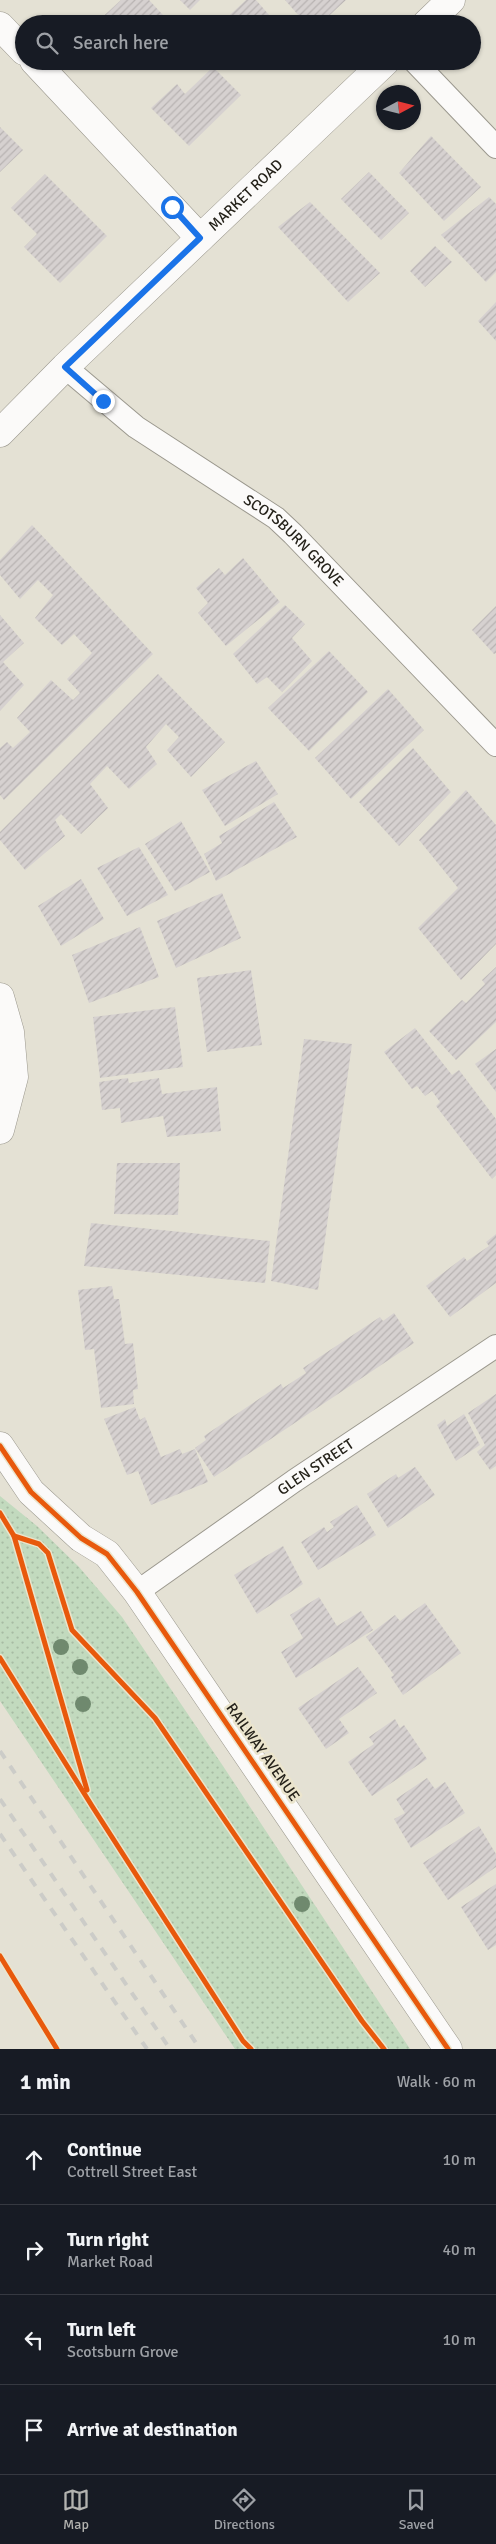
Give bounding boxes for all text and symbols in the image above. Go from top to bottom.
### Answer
search box [15,15,481,70]
icon: search [33,29,61,57]
text: Search here [73,31,169,55]
north arrow [376,85,421,130]
street label: MARKET ROAD [205,155,286,235]
route start [161,196,184,219]
route end [92,390,115,413]
street label: SCOTSBURN GROVE [240,491,348,590]
street label: GLEN STREET [274,1434,358,1499]
street label: RAILWAY AVENUE [223,1700,303,1804]
text: 1 min [20,2069,71,2095]
text: Walk · 60 m [397,2072,476,2092]
text: Continue [67,2138,142,2162]
icon: ahead [20,2146,48,2174]
text: 10 m [442,2150,476,2170]
text: Cottrell Street East [67,2162,197,2182]
text: Turn right [67,2228,149,2252]
icon: right [20,2236,48,2264]
text: 40 m [442,2240,476,2260]
text: Market Road [67,2252,153,2272]
text: Turn left [67,2318,136,2342]
icon: left [20,2326,48,2354]
text: 10 m [442,2330,476,2350]
text: Scotsburn Grove [67,2342,179,2362]
icon: arrive [20,2416,48,2444]
text: Arrive at destination [67,2418,238,2442]
tab: Map [62,2486,90,2533]
tab: Directions [214,2486,275,2533]
tab: Saved [399,2486,434,2533]

